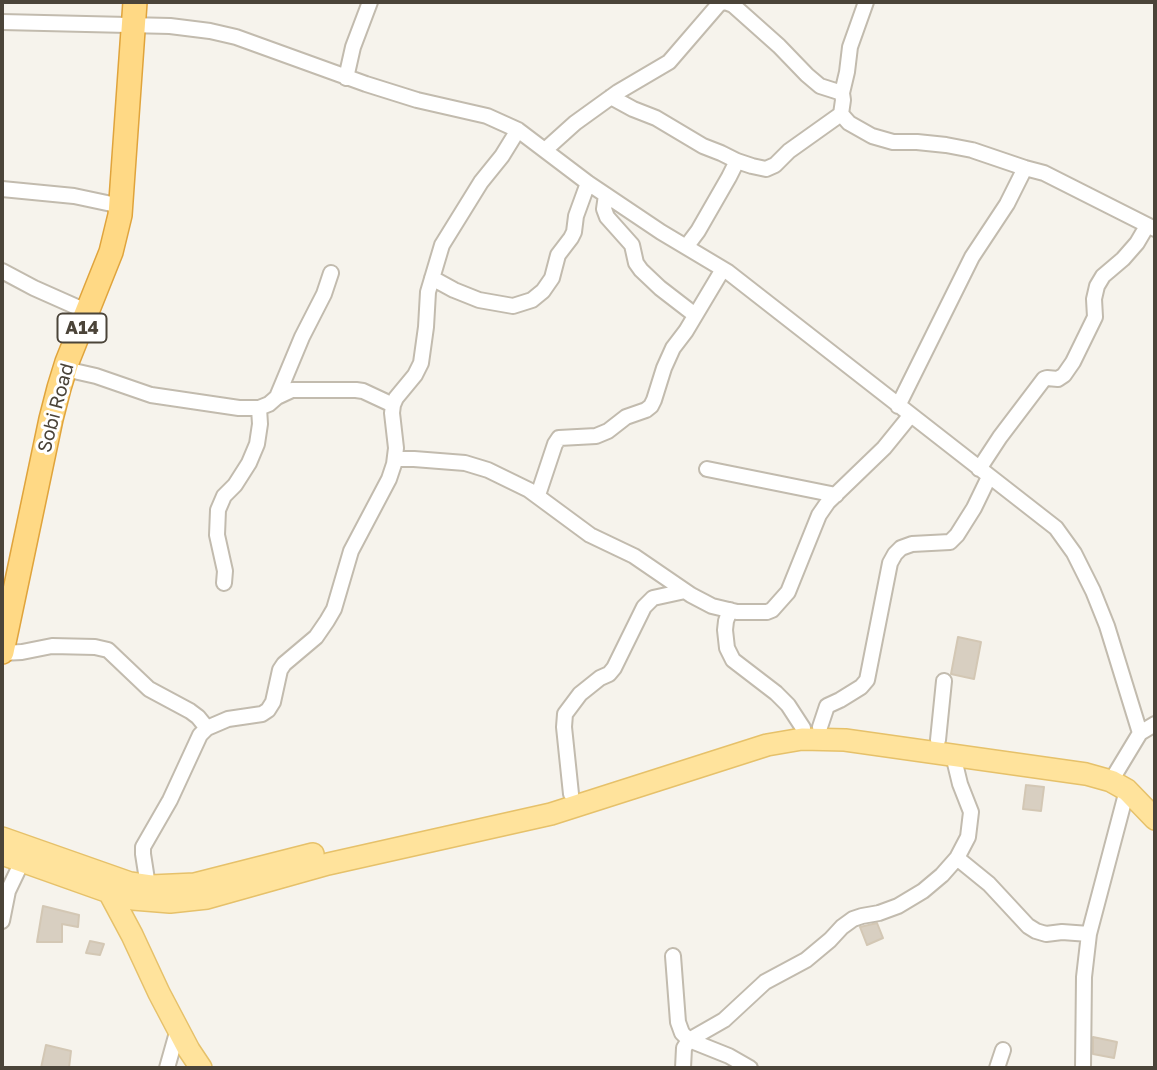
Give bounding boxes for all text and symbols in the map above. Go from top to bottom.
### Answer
road number: A14 [57,314,106,342]
street label: Sobi Road [33,361,79,455]

